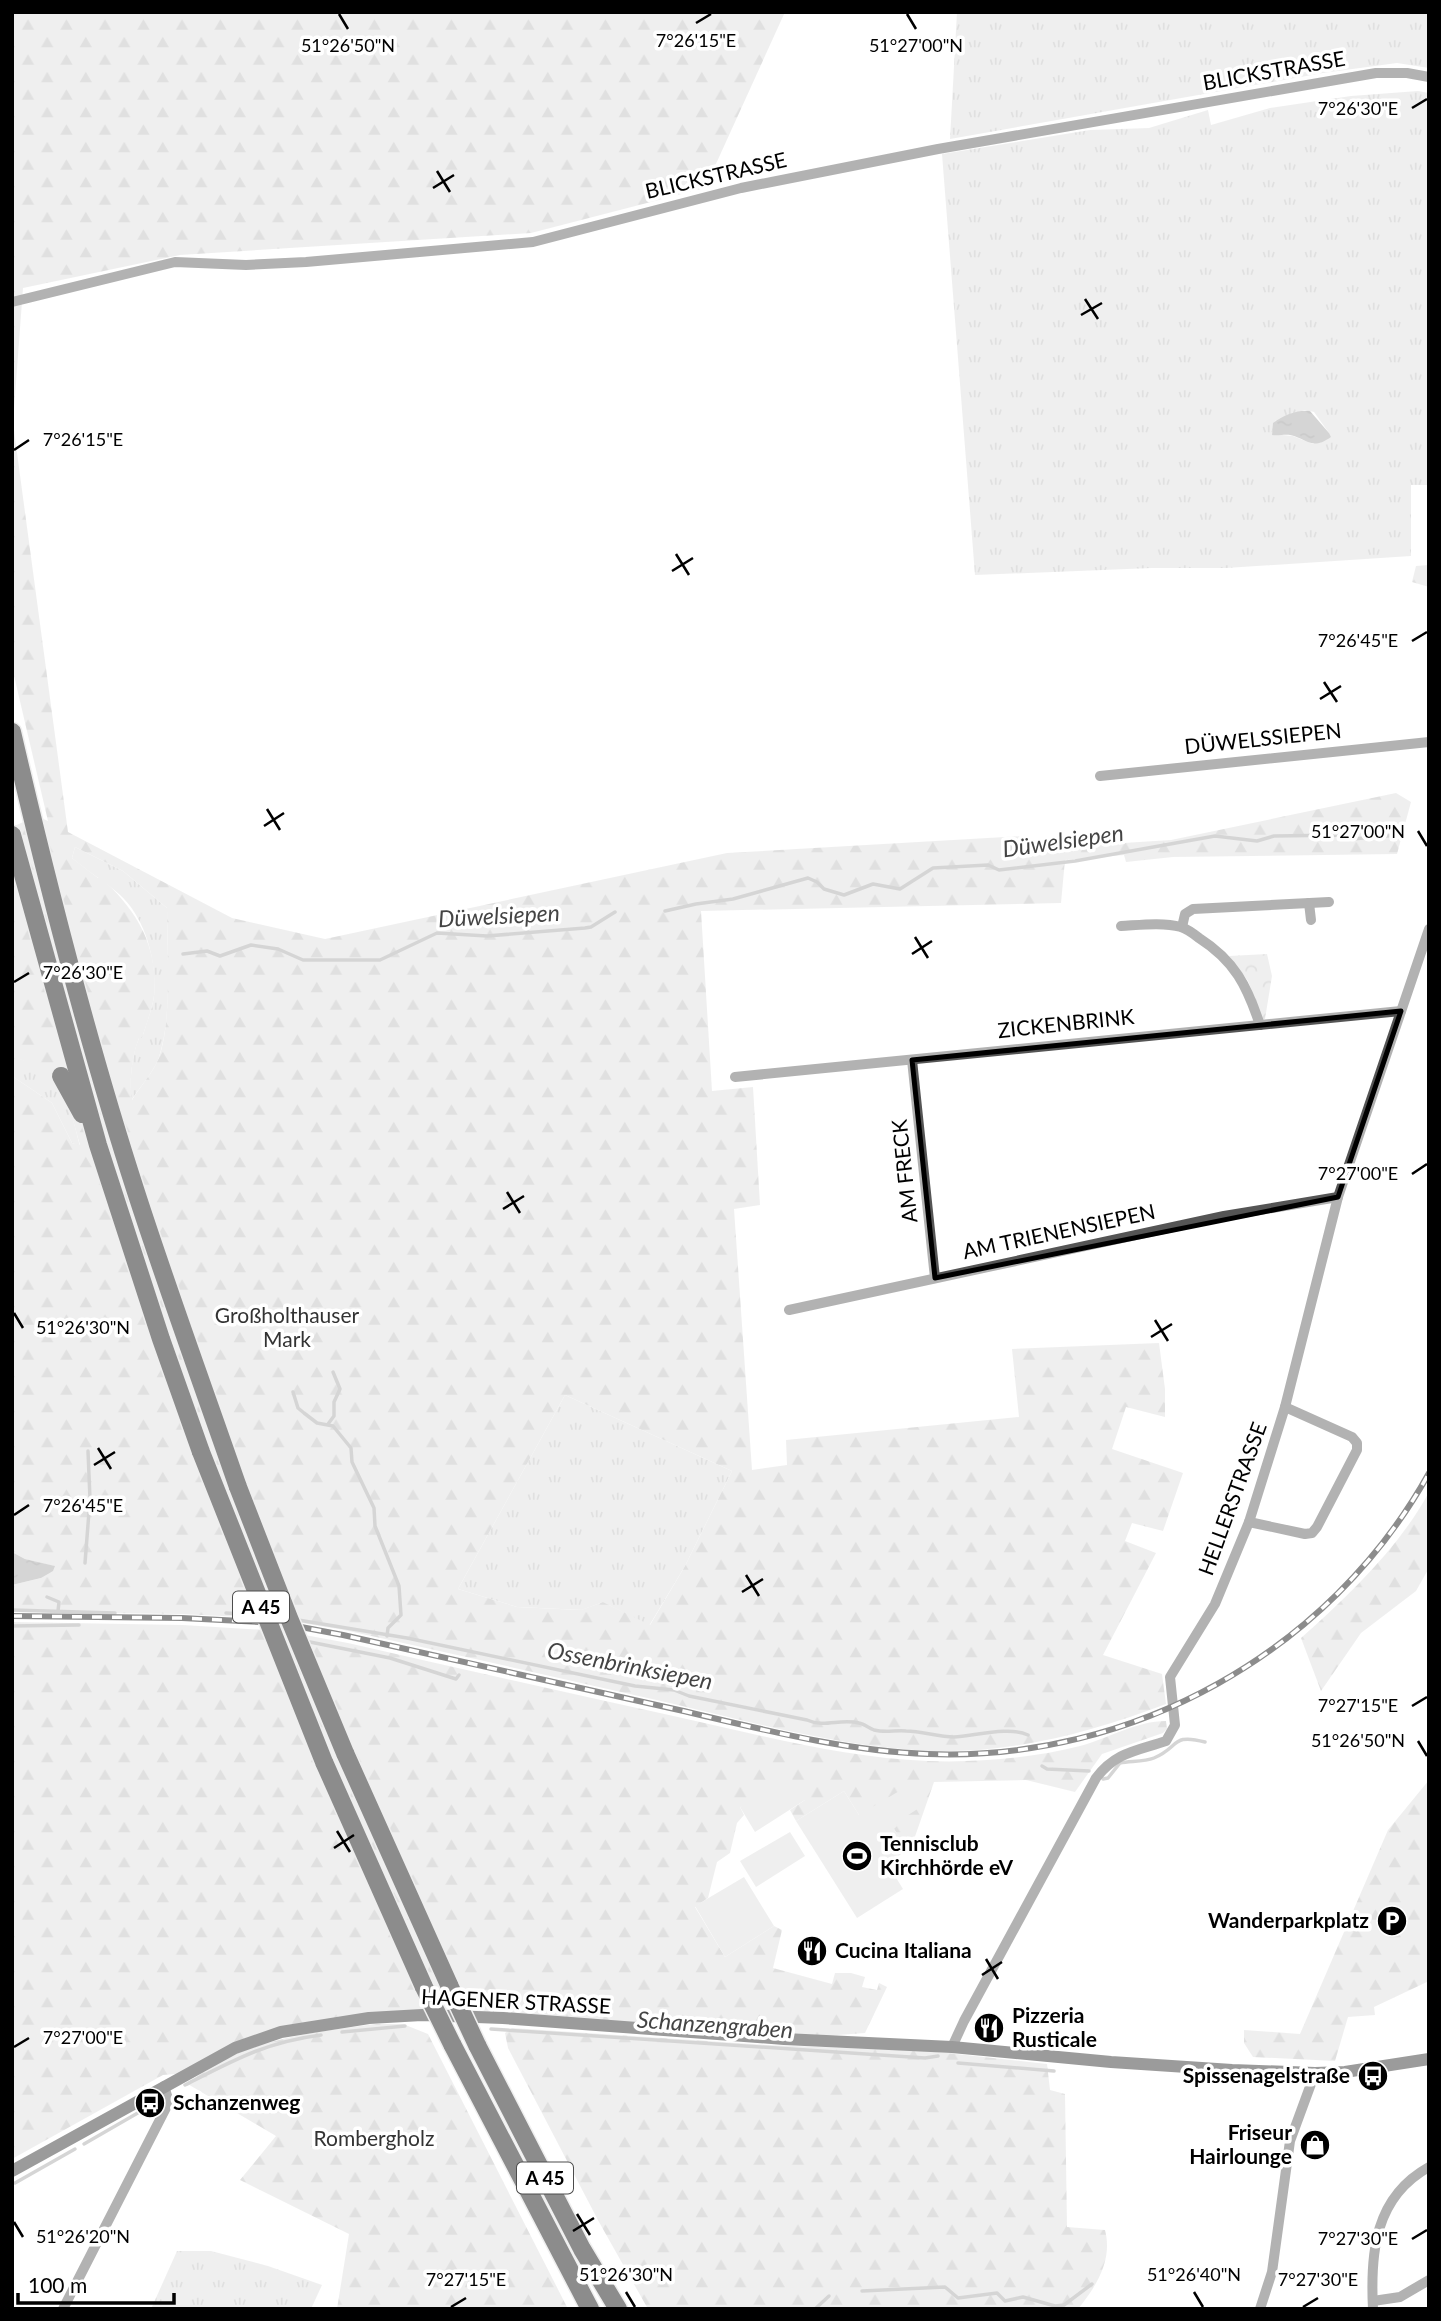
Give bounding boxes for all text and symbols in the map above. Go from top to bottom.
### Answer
text: 7°26'15"E [656,29,736,51]
text: 51°26'50"N [301,34,395,56]
text: 51°27'00"N [869,34,963,56]
street label: BLICKSTRASSE [1201,45,1347,94]
text: 7°26'30"E [1318,97,1398,119]
street label: BLICKSTRASSE [643,146,789,203]
text: 7°26'15"E [43,428,123,450]
text: 7°26'45"E [1318,629,1398,651]
street label: DÜWELSSIEPEN [1183,717,1343,758]
water label: Düwelsiepen [1001,818,1125,862]
text: 51°27'00"N [1311,820,1405,842]
water label: Düwelsiepen [437,898,561,932]
text: 7°26'30"E [43,961,123,983]
street label: ZICKENBRINK [996,1003,1135,1042]
street label: AM FRECK [886,1118,921,1224]
text: 7°27'00"E [1318,1162,1398,1184]
street label: AM TRIENENSIEPEN [960,1198,1157,1263]
park label: Großholthauser Mark [215,1302,359,1351]
text: 51°26'30"N [36,1316,130,1338]
street label: HELLERSTRASSE [1192,1419,1271,1578]
text: 7°26'45"E [43,1494,123,1516]
road number: A 45 [233,1592,289,1623]
water label: Ossenbrinksiepen [545,1635,715,1695]
text: 7°27'15"E [1318,1694,1398,1716]
text: 51°26'50"N [1311,1729,1405,1751]
place label: Tennisclub Kirchhörde eV [880,1830,1013,1879]
sports icon: Tennisclub Kirchhörde eV [840,1839,874,1873]
parking icon: Wanderparkplatz [1375,1904,1409,1938]
place label: Wanderparkplatz [1208,1907,1369,1932]
restaurant icon: Cucina Italiana [795,1934,829,1968]
place label: Cucina Italiana [835,1937,972,1962]
street label: HAGENER STRASSE [420,1983,612,2018]
place label: Pizzeria Rusticale [1012,2002,1097,2051]
water label: Schanzengraben [636,2005,794,2043]
restaurant icon: Pizzeria Rusticale [972,2011,1006,2045]
text: 7°27'00"E [43,2026,123,2048]
bus stop icon: Spissenagelstraße [1356,2059,1390,2093]
place label: Spissenagelstraße [1183,2062,1350,2087]
bus stop icon: Schanzenweg [133,2086,167,2120]
place label: Schanzenweg [173,2089,300,2114]
place label: Friseur Hairlounge [1189,2119,1292,2168]
park label: Rombergholz [314,2125,434,2150]
shop icon: Friseur Hairlounge [1298,2128,1332,2162]
road number: A 45 [517,2162,573,2194]
text: 51°26'20"N [36,2225,130,2247]
text: 7°27'30"E [1318,2227,1398,2249]
scale bar [18,2262,173,2306]
text: 51°26'30"N [579,2263,673,2285]
text: 51°26'40"N [1147,2263,1241,2285]
text: 7°27'15"E [426,2268,506,2290]
text: 7°27'30"E [1278,2268,1358,2290]
text: 100 m [28,2272,87,2297]

